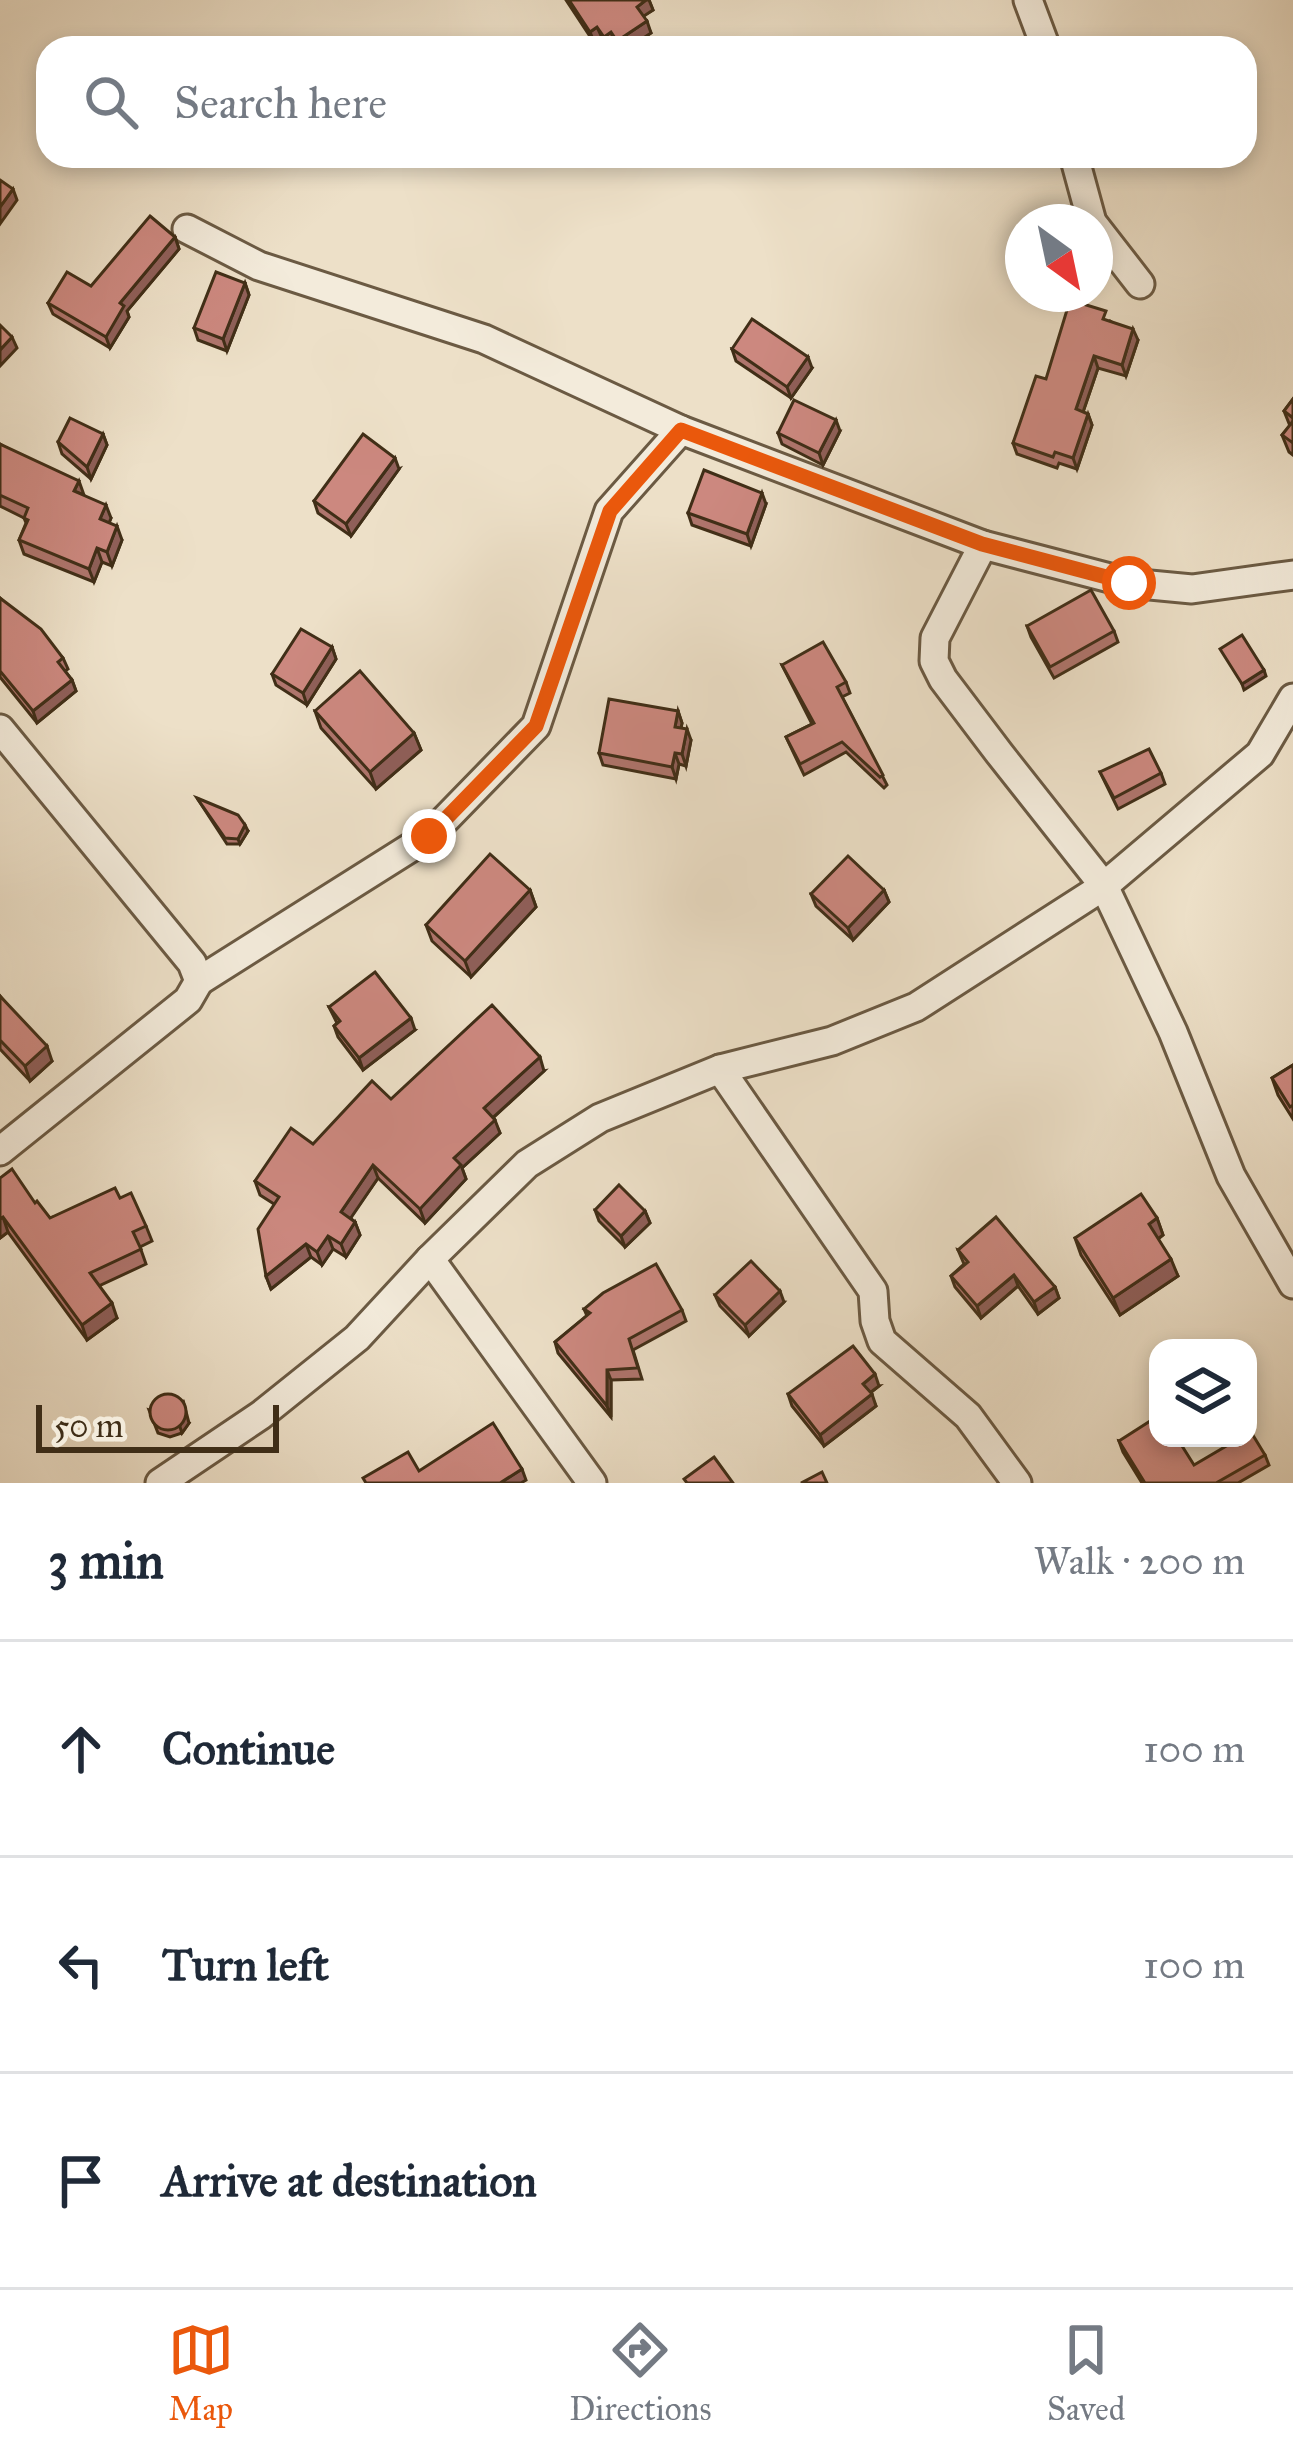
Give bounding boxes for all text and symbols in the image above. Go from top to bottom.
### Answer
search box [36,36,1257,168]
icon: search [78,69,144,135]
text: Search here [174,75,387,130]
north arrow [1005,204,1113,312]
route start [1102,556,1156,610]
route end [402,809,456,863]
map controls [1149,1339,1257,1447]
button: layers [1149,1339,1257,1447]
scale bar [36,1399,279,1452]
text: 50 m [54,1406,123,1446]
text: 3 min [48,1530,164,1592]
text: Walk · 200 m [1034,1537,1245,1585]
icon: ahead [48,1716,114,1782]
text: Continue [162,1721,335,1776]
text: 100 m [1143,1725,1245,1773]
icon: left [48,1932,114,1998]
text: Turn left [162,1937,329,1992]
text: 100 m [1143,1941,1245,1989]
icon: arrive [48,2148,114,2214]
text: Arrive at destination [162,2153,537,2208]
tab: Map [168,2317,234,2429]
tab: Directions [569,2317,711,2429]
tab: Saved [1047,2317,1125,2429]

